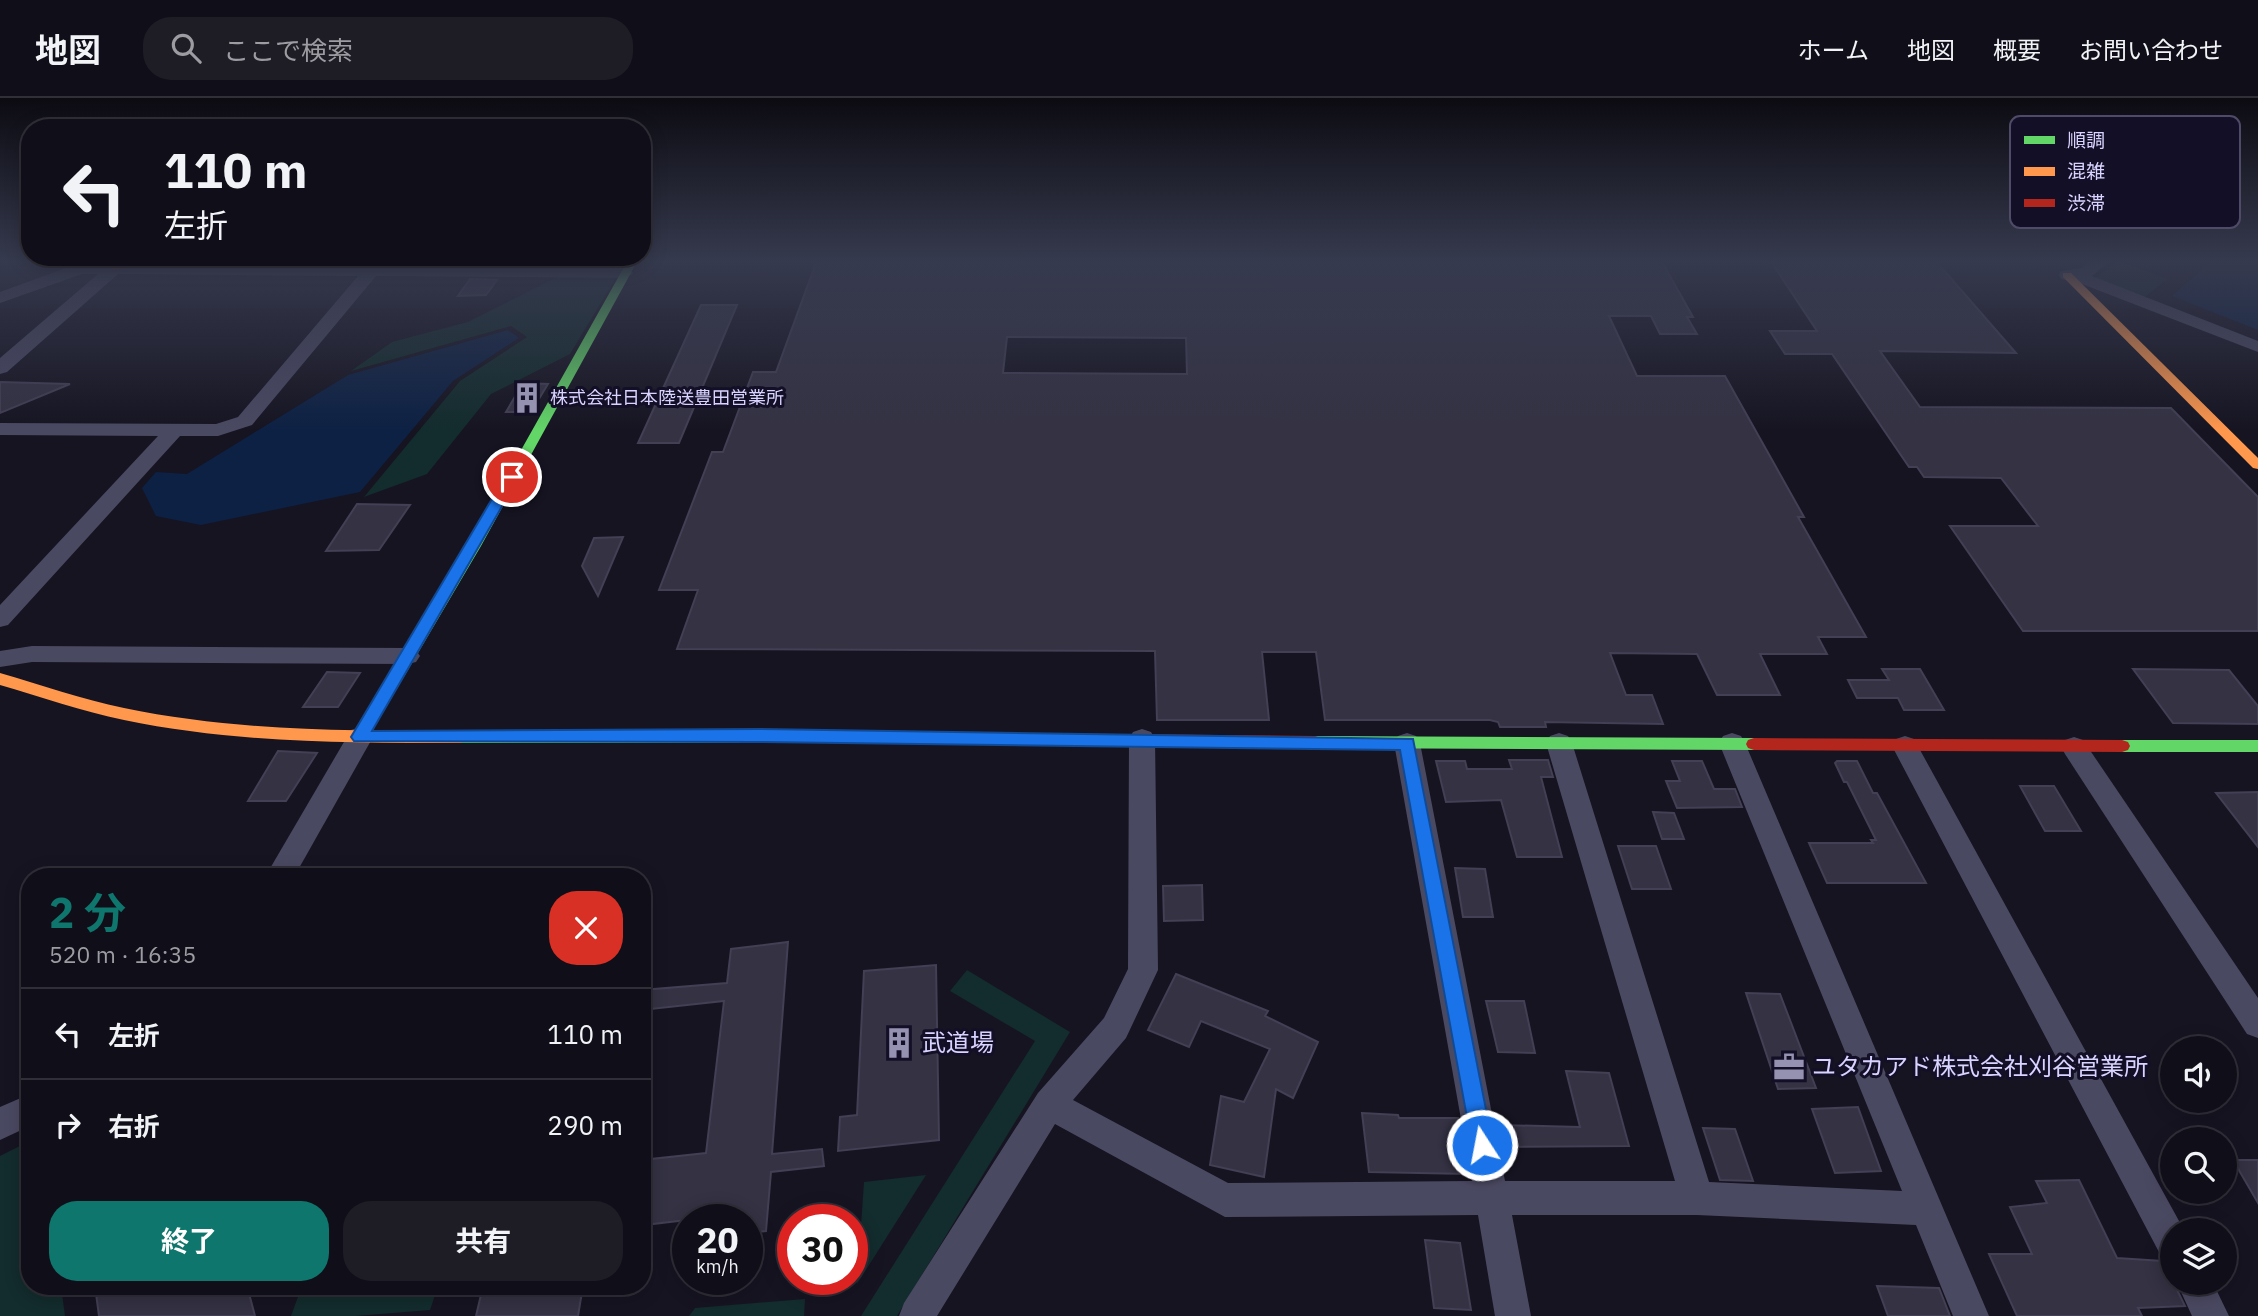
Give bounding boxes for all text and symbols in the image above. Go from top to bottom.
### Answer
search box [143,17,633,80]
text: 地図 [35,28,101,71]
icon: search [167,29,205,67]
text: ここで検索 [223,33,353,67]
text: ホーム [1798,34,1869,66]
text: 地図 [1907,34,1955,66]
text: 概要 [1993,34,2041,66]
text: お問い合わせ [2079,34,2223,66]
legend [2010,116,2240,228]
text: 順調 [2067,128,2105,152]
text: 110 m [164,138,308,201]
icon: left [49,147,140,238]
text: 混雑 [2067,159,2105,183]
text: 渋滞 [2067,191,2105,215]
text: 左折 [164,204,228,246]
building icon: 株式会社日本陸送豊田営業所 [510,381,544,415]
place label: 株式会社日本陸送豊田営業所 [550,386,784,409]
pin [482,447,542,507]
icon: arrive [493,458,531,496]
text: 2 分 [49,885,126,940]
button: close [549,891,623,965]
text: 520 m · 16:35 [49,939,196,969]
icon: left [49,1015,87,1053]
text: 110 m [547,1017,623,1051]
text: 左折 [108,1018,160,1052]
building icon: 武道場 [882,1026,916,1060]
place label: 武道場 [922,1026,994,1058]
map controls [2160,1036,2237,1295]
button: sound [2160,1036,2237,1113]
office icon: ユタカアド株式会社刈谷営業所 [1772,1050,1806,1084]
place label: ユタカアド株式会社刈谷営業所 [1812,1050,2148,1082]
icon: right [49,1106,87,1144]
text: 290 m [547,1108,623,1142]
position arrow [1445,1108,1519,1182]
text: 右折 [108,1109,160,1143]
button: search [2160,1127,2237,1204]
button: 終了 [49,1201,329,1281]
button: 共有 [343,1201,623,1281]
speed limit sign: 30 [777,1204,868,1295]
text: 20 [696,1217,739,1263]
button: layers [2160,1218,2237,1295]
text: km/h [696,1255,739,1278]

